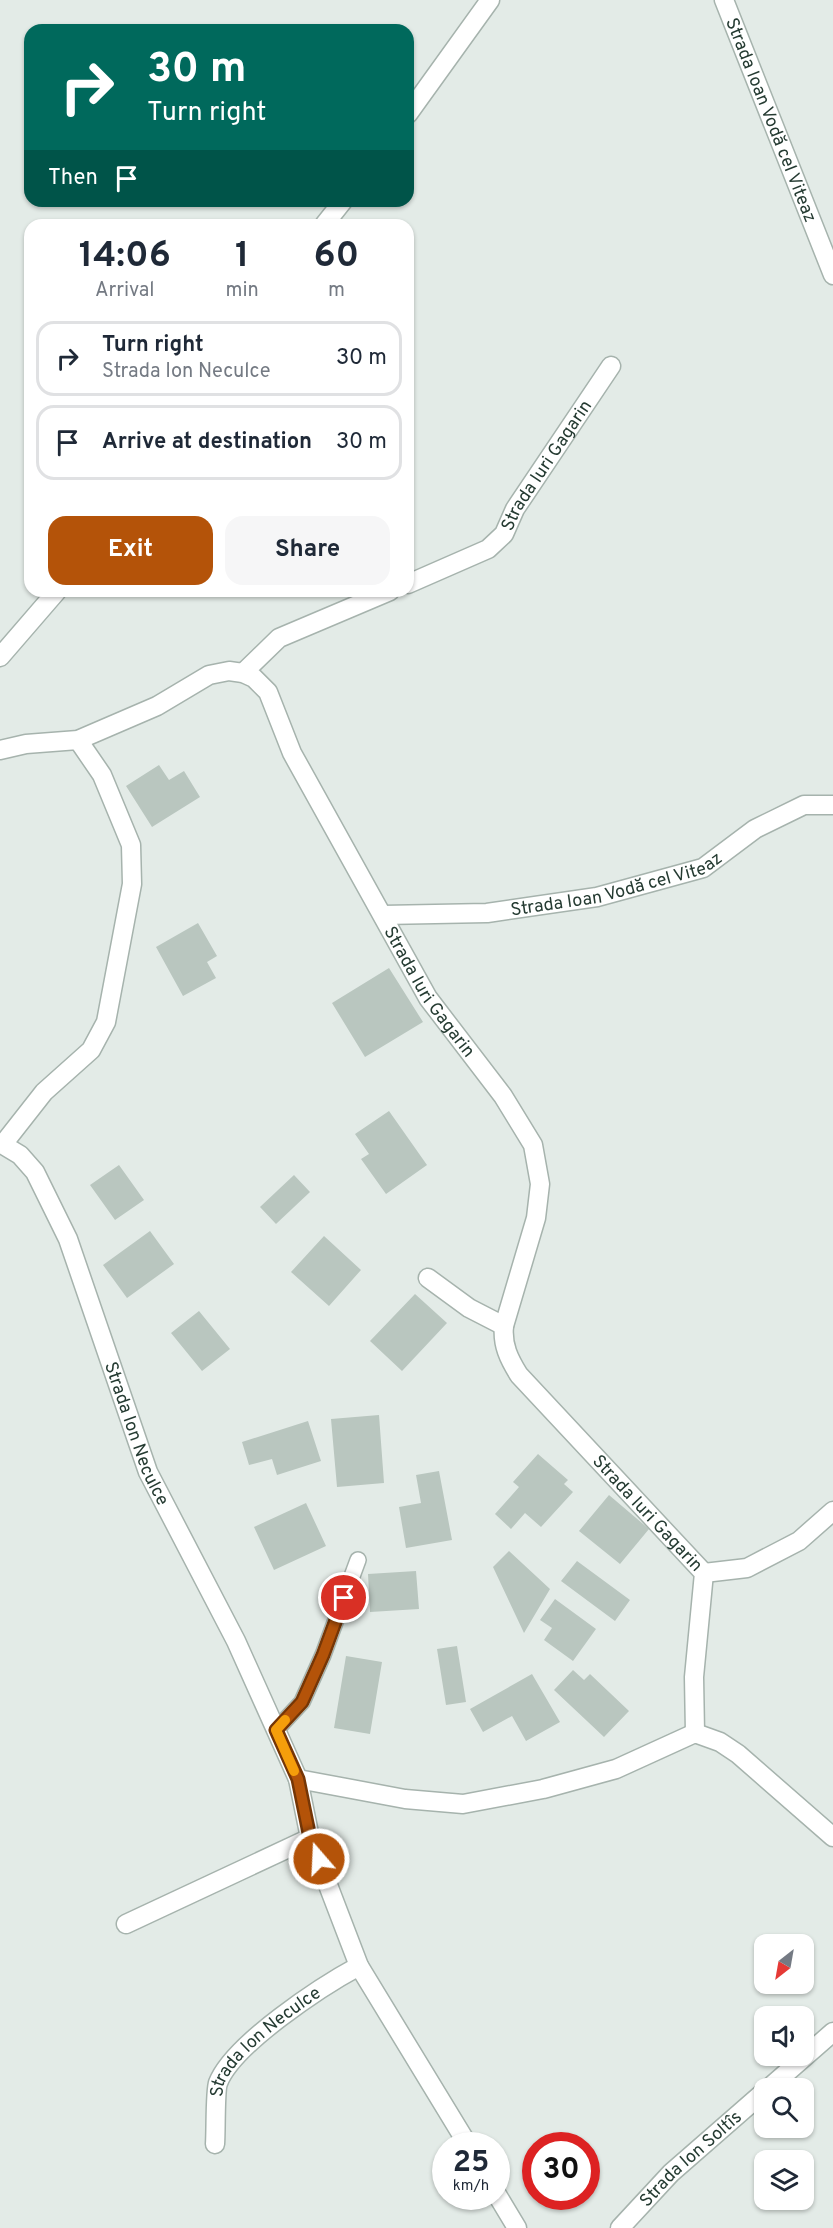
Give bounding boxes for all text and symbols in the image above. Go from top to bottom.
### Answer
street label: Strada Ioan Vodă cel Viteaz [719,15,821,226]
text: 30 m [147,44,246,97]
icon: right [48,48,126,126]
text: Turn right [147,96,266,130]
icon: arrive [110,162,143,195]
text: Then [48,165,98,192]
text: 14:06 [79,234,171,280]
text: 1 [235,234,249,280]
text: 60 [314,234,359,280]
text: Arrival [95,278,155,304]
text: min [226,278,259,304]
text: m [328,278,345,304]
text: Turn right [102,332,204,359]
icon: right [51,342,84,375]
text: 30 m [336,345,387,372]
text: Strada Ion Neculce [102,359,270,385]
street label: Strada Iuri Gagarin [497,396,598,535]
icon: arrive [51,426,84,459]
text: Arrive at destination [102,429,312,456]
text: 30 m [336,429,387,456]
button: Exit [48,516,213,585]
button: Share [225,516,390,585]
street label: Strada Ioan Vodă cel Viteaz [509,847,728,922]
street label: Strada Iuri Gagarin [378,923,479,1063]
street label: Strada Ion Neculce [98,1359,173,1510]
street label: Strada Iuri Gagarin [587,1451,707,1577]
pin [318,1572,369,1623]
icon: arrive [327,1581,360,1614]
position arrow [287,1827,351,1891]
north arrow [754,1934,814,1994]
map controls [754,1934,814,2210]
street label: Strada Ion Neculce [206,1982,326,2098]
button: sound [754,2006,814,2066]
button: search [754,2078,814,2138]
street label: Strada Ion Soltîs [635,2106,747,2213]
speed limit sign: 30 [522,2132,600,2210]
text: 25 [453,2145,489,2182]
button: layers [754,2150,814,2210]
text: km/h [453,2177,489,2196]

